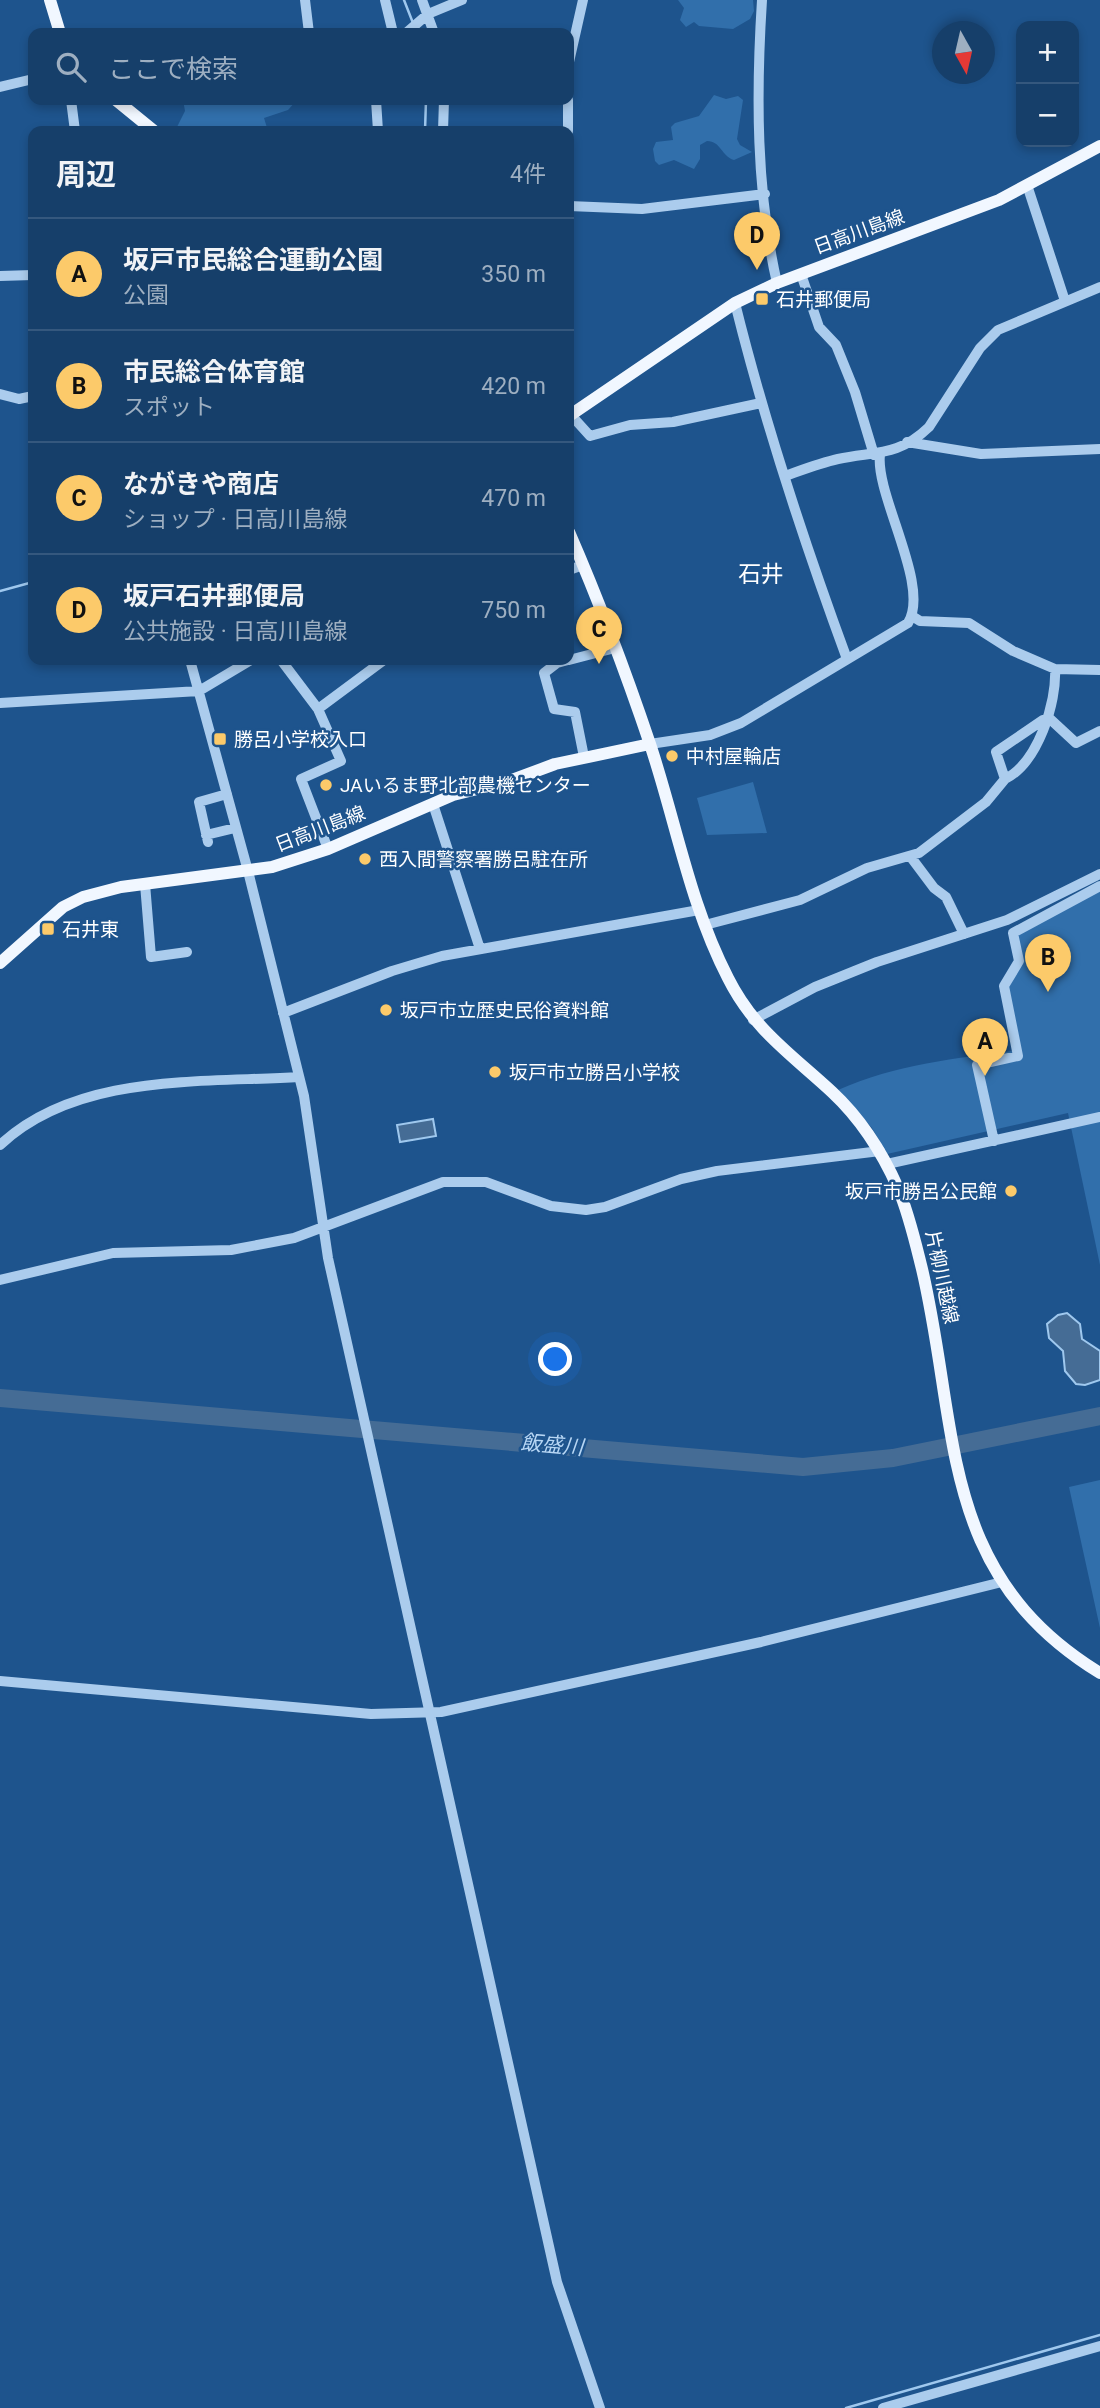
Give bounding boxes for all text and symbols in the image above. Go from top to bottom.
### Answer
north arrow [932,21,995,84]
map controls [1016,21,1079,147]
button: + [1016,21,1079,84]
search box [28,28,574,105]
icon: search [52,48,90,86]
text: ここで検索 [108,54,238,84]
button: − [1016,84,1079,147]
text: 周辺 [56,157,116,192]
text: 4件 [510,161,546,188]
street label: 日高川島線 [810,205,908,259]
pin: D [734,212,780,270]
text: 坂戸市民総合運動公園 [123,245,383,275]
text: A [71,261,87,288]
text: 350 m [481,261,546,288]
text: 公園 [123,282,169,309]
place label: 石井郵便局 [776,288,871,311]
marker: 石井郵便局 [754,291,770,307]
text: 市民総合体育館 [123,357,305,387]
text: B [72,373,86,400]
text: 420 m [481,373,546,400]
text: スポット [123,394,215,421]
text: ながきや商店 [123,469,279,499]
text: C [71,485,87,512]
text: 470 m [481,485,546,512]
text: ショップ · 日高川島線 [123,506,347,533]
district label: 石井 [738,561,784,588]
text: 坂戸石井郵便局 [123,581,305,611]
text: D [72,597,86,624]
text: 750 m [481,597,546,624]
pin: C [576,606,622,664]
text: 公共施設 · 日高川島線 [123,618,347,645]
place label: 勝呂小学校入口 [234,728,367,751]
marker: 勝呂小学校入口 [212,731,228,747]
place label: 中村屋輪店 [686,745,781,768]
marker: 中村屋輪店 [664,748,680,764]
place label: JAいるま野北部農機センター [340,774,591,797]
marker: JAいるま野北部農機センター [318,777,334,793]
street label: 日高川島線 [272,801,368,857]
place label: 西入間警察署勝呂駐在所 [379,848,588,871]
marker: 西入間警察署勝呂駐在所 [357,851,373,867]
place label: 石井東 [62,918,119,941]
marker: 石井東 [40,921,56,937]
pin: B [1025,934,1071,992]
place label: 坂戸市立歴史民俗資料館 [400,999,609,1022]
marker: 坂戸市立歴史民俗資料館 [378,1002,394,1018]
pin: A [962,1018,1008,1076]
place label: 坂戸市立勝呂小学校 [509,1061,680,1084]
marker: 坂戸市立勝呂小学校 [487,1064,503,1080]
place label: 坂戸市勝呂公民館 [845,1180,997,1203]
marker: 坂戸市勝呂公民館 [1003,1183,1019,1199]
street label: 片柳川越線 [921,1228,963,1326]
your location [538,1342,572,1376]
water label: 飯盛川 [520,1430,586,1460]

